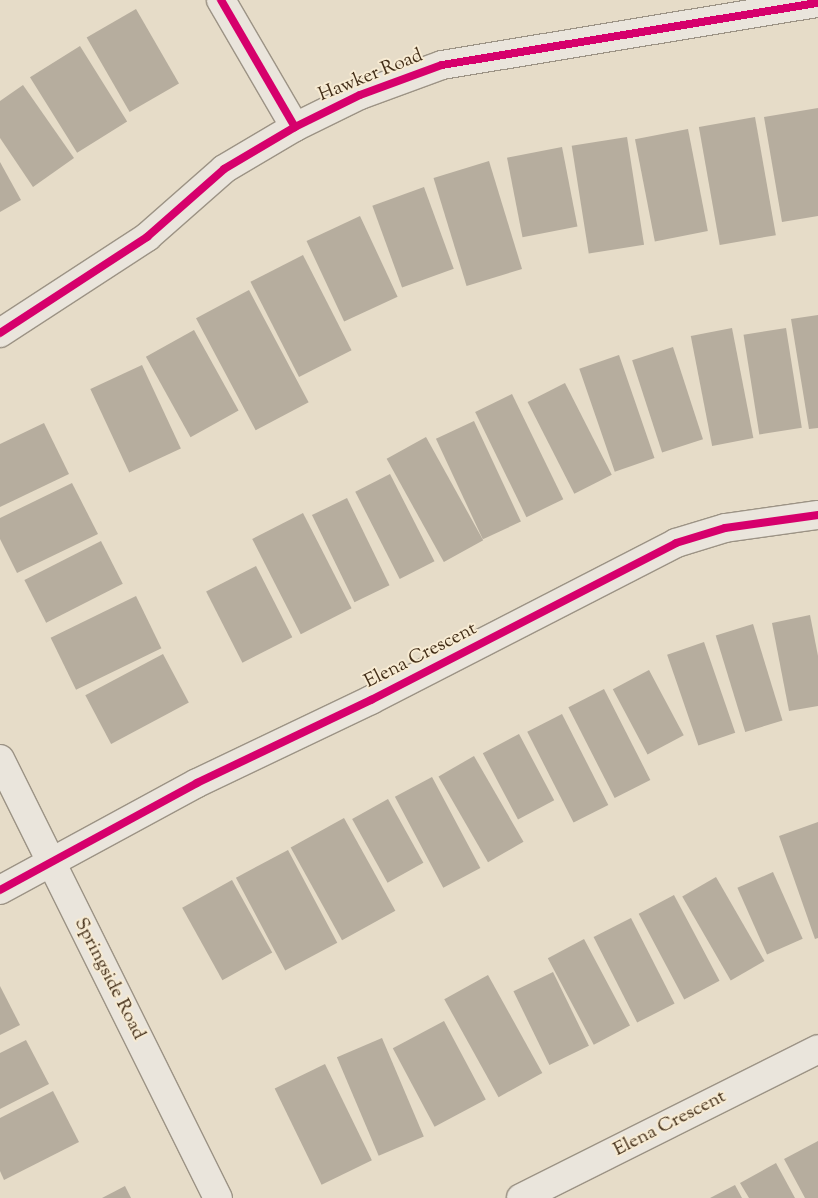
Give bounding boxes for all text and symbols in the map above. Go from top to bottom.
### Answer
street label: Hawker Road [316,45,426,107]
street label: Elena Crescent [361,618,481,694]
street label: Springside Road [69,914,149,1044]
street label: Elena Crescent [610,1086,730,1162]

